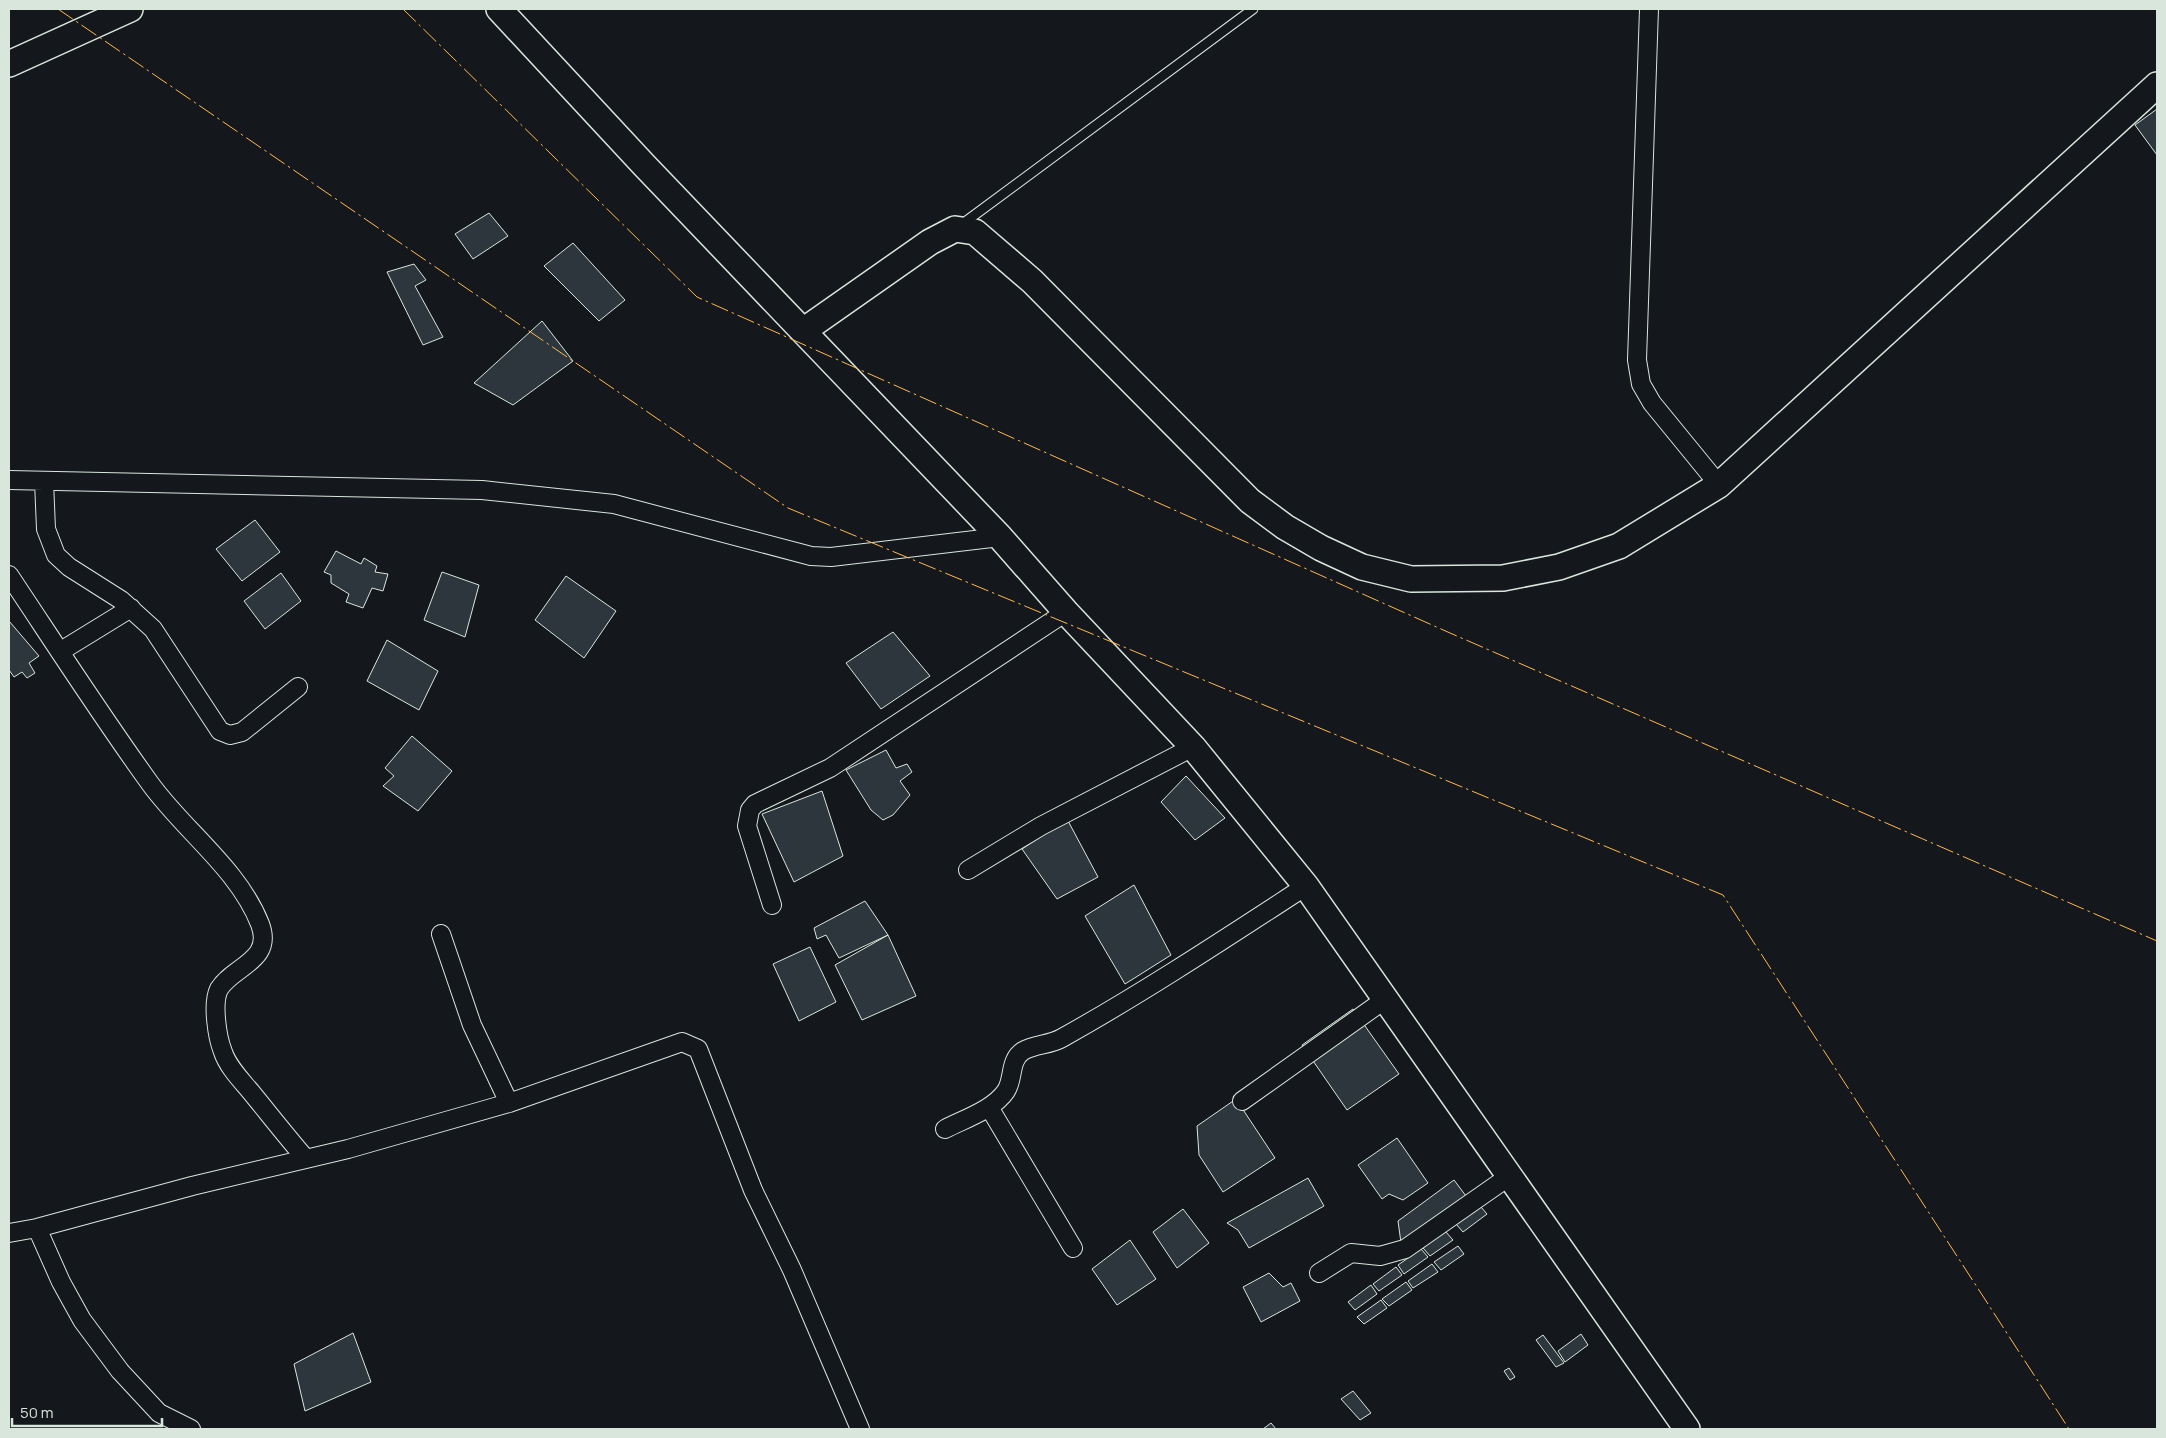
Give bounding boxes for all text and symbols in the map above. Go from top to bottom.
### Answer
scale bar [12,1396,162,1428]
text: 50 m [20,1402,54,1423]

